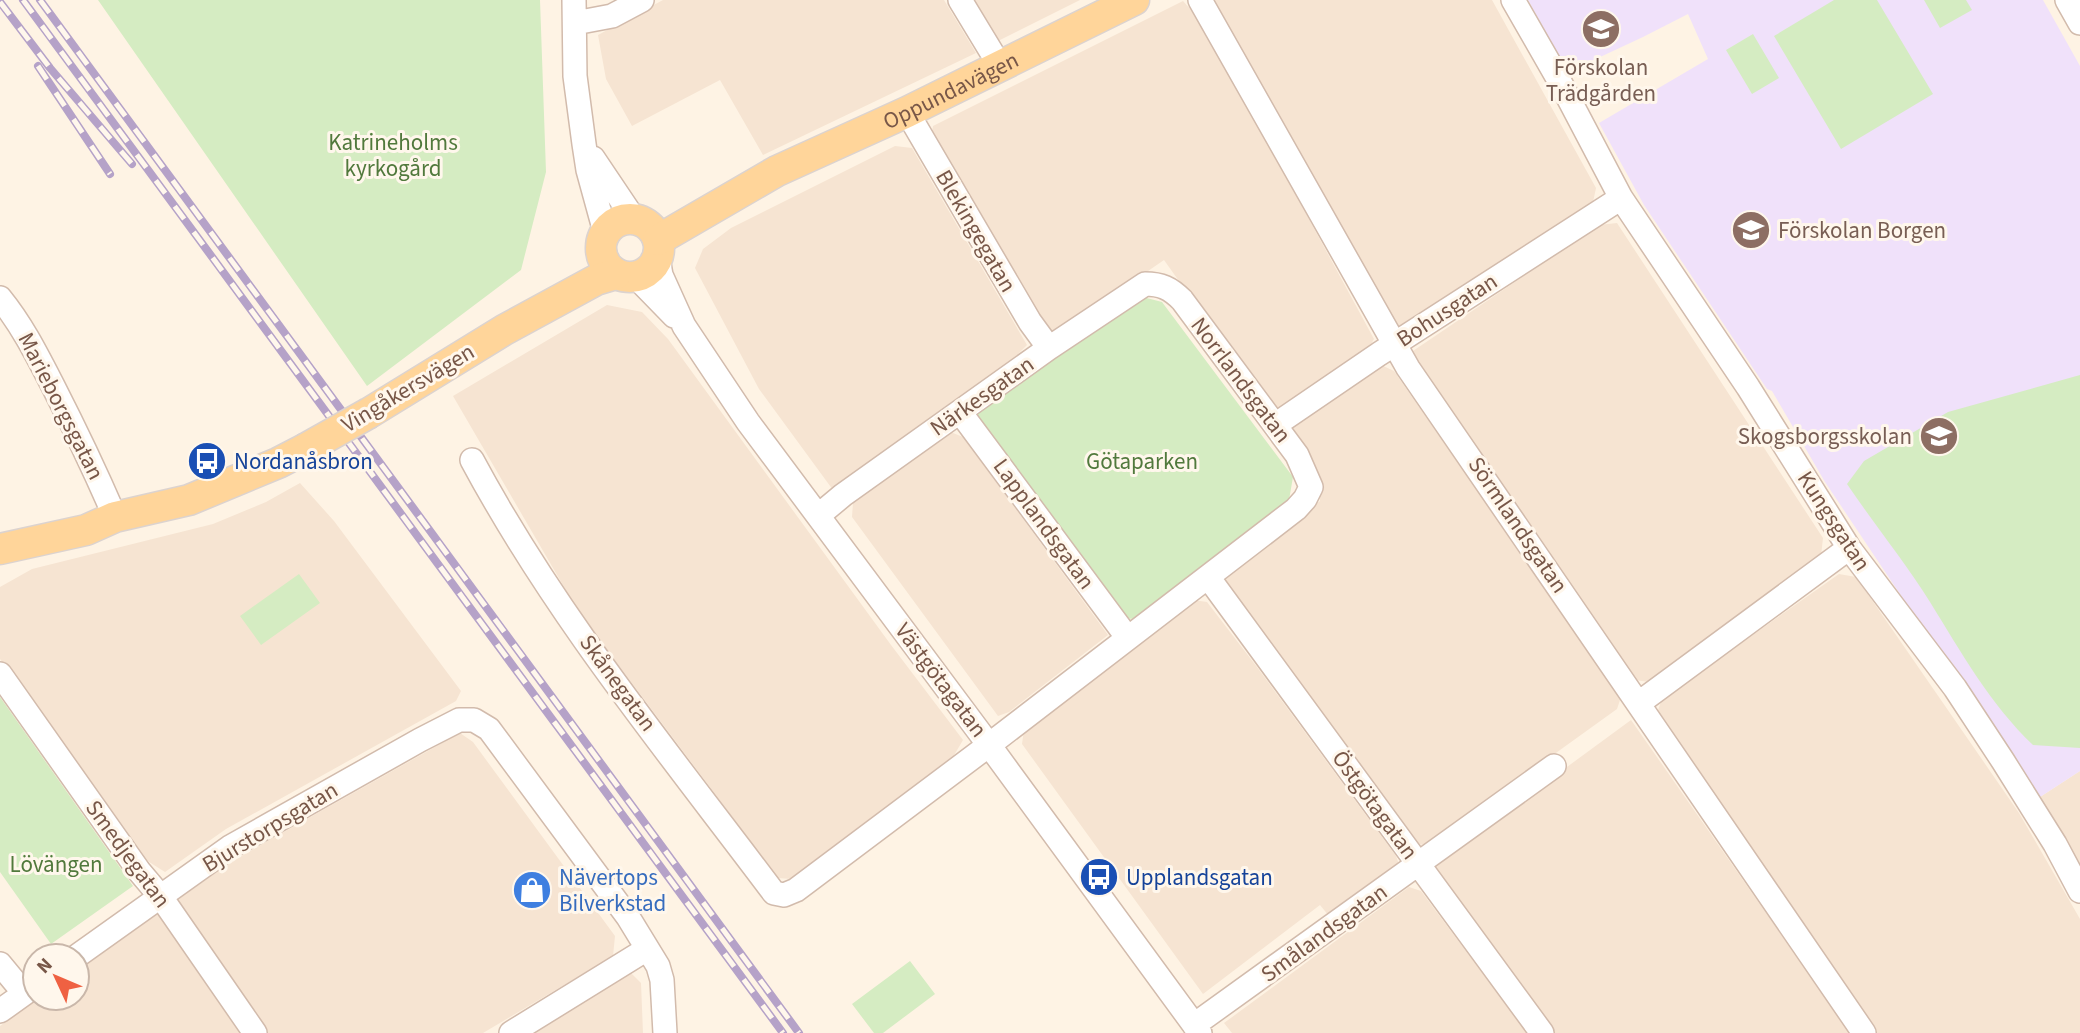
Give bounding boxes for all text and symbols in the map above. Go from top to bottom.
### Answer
school or university icon: Förskolan Trädgården [1580,8,1622,50]
street label: Oppundavägen [877,43,1024,137]
place label: Förskolan Trädgården [1546,51,1656,110]
park label: Katrineholms kyrkogård [328,126,458,185]
street label: Blekingegatan [927,163,1025,299]
school or university icon: Förskolan Borgen [1730,209,1772,251]
place label: Förskolan Borgen [1778,214,1946,247]
street label: Bohusgatan [1390,265,1504,355]
street label: Norrlandsgatan [1183,310,1299,450]
street label: Marieborgsgatan [10,327,112,485]
street label: Vingåkersvägen [335,335,481,441]
street label: Närkesgatan [923,348,1041,444]
school or university icon: Skogsborgsskolan [1918,415,1960,457]
place label: Skogsborgsskolan [1738,420,1912,453]
bus stop icon: Nordanåsbron [186,440,228,482]
place label: Nordanåsbron [234,445,373,478]
park label: Götaparken [1086,445,1198,478]
street label: Sörmlandsgatan [1460,450,1576,600]
street label: Lapplandsgatan [985,452,1103,596]
street label: Kungsgatan [1789,465,1879,577]
street label: Västgötagatan [887,616,995,744]
street label: Skånegatan [572,628,664,738]
street label: Östgötagatan [1324,743,1426,867]
street label: Bjurstorpsgatan [196,773,344,881]
street label: Smedjegatan [78,793,178,915]
park label: Lövängen [9,848,103,881]
bus stop icon: Upplandsgatan [1078,856,1120,898]
place label: Nävertops Bilverkstad [559,861,666,920]
place label: Upplandsgatan [1126,861,1273,894]
shop icon: Nävertops Bilverkstad [511,869,553,911]
street label: Smålandsgatan [1254,876,1394,990]
north arrow [21,942,91,1012]
text: N [31,952,59,980]

